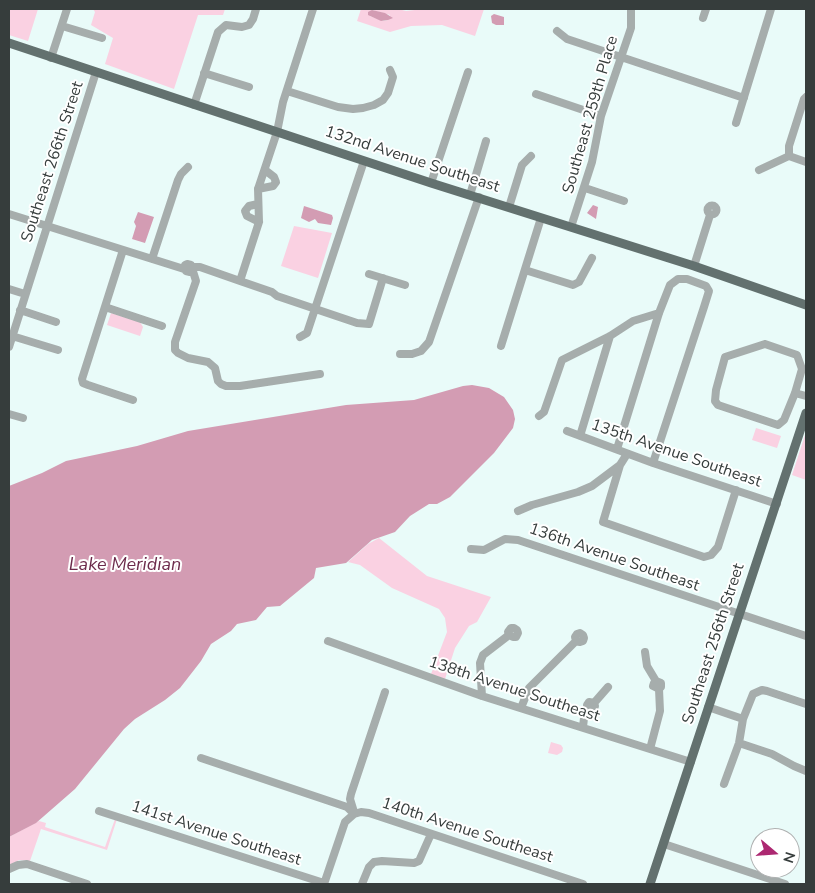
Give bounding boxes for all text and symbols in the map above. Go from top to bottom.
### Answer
street label: Southeast 259th Place [559,34,623,196]
street label: Southeast 266th Street [18,79,88,245]
street label: 132nd Avenue Southeast [322,123,502,197]
street label: 135th Avenue Southeast [588,416,764,492]
street label: 136th Avenue Southeast [526,520,702,596]
water label: Lake Meridian [69,555,181,577]
street label: Southeast 256th Street [679,561,749,727]
street label: 138th Avenue Southeast [426,653,602,727]
street label: 140th Avenue Southeast [379,794,555,868]
street label: 141st Avenue Southeast [129,797,303,871]
north arrow [750,828,800,878]
text: N [778,850,799,865]

